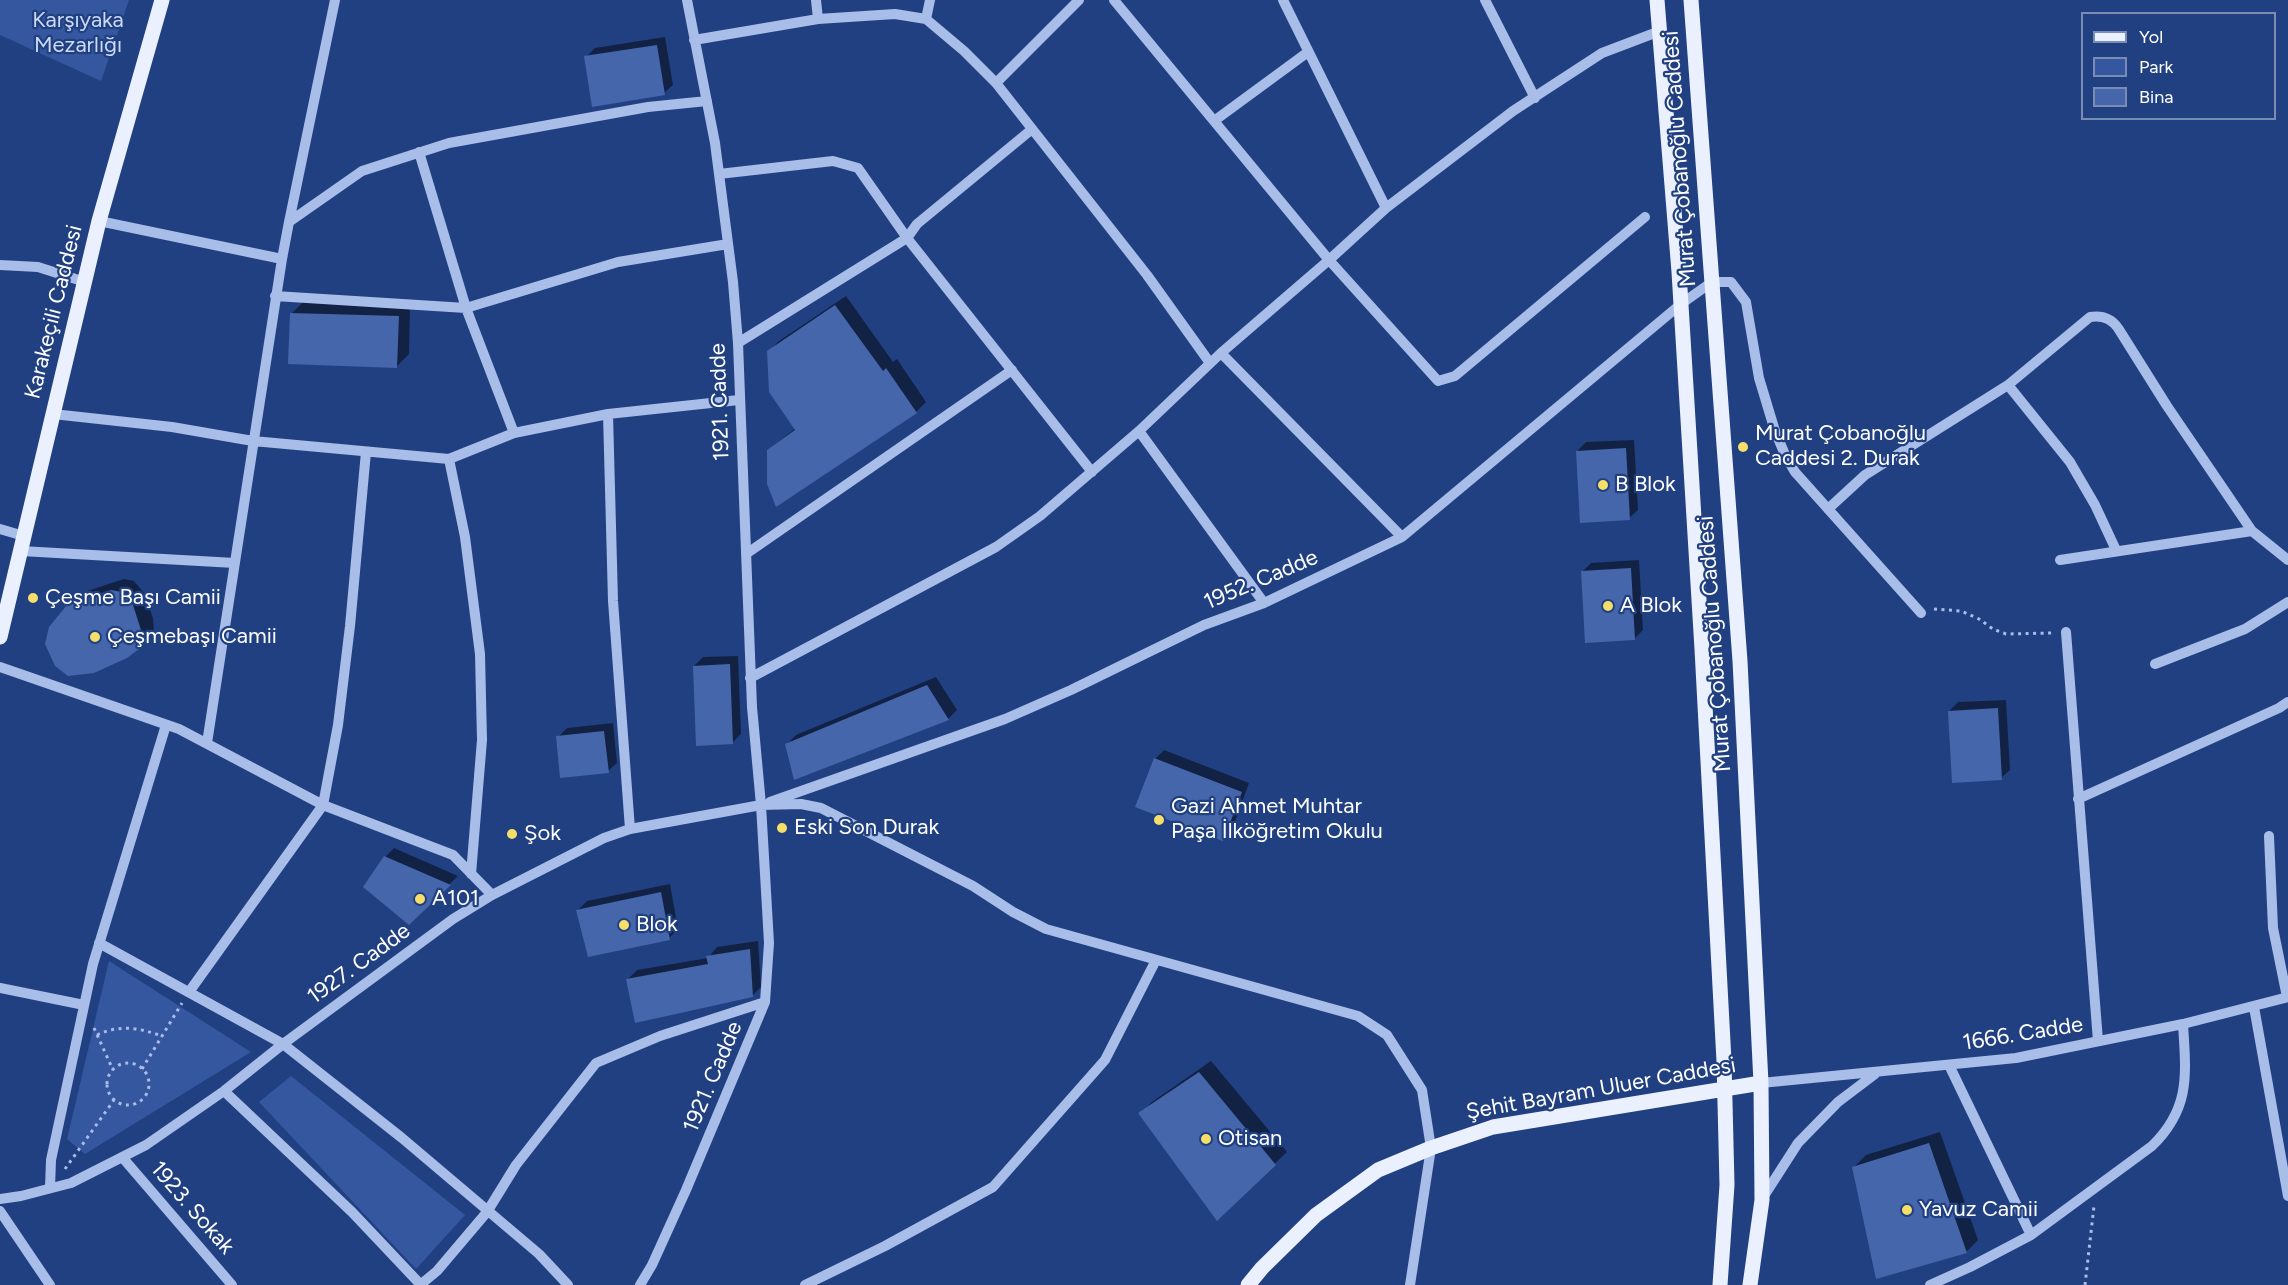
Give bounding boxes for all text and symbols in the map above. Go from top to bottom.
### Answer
park label: Karşıyaka Mezarlığı [32,8,124,60]
legend [2081,12,2276,120]
text: Yol [2139,26,2163,48]
street label: Murat Çobanoğlu Caddesi [1658,30,1702,288]
text: Park [2139,56,2173,78]
text: Bina [2139,86,2173,108]
street label: Karakeçili Caddesi [20,222,88,402]
street label: 1921. Cadde [705,343,735,461]
place label: Murat Çobanoğlu Caddesi 2. Durak [1755,421,1926,472]
marker: Murat Çobanoğlu Caddesi 2. Durak [1736,440,1750,454]
place label: B Blok [1615,472,1676,498]
marker: B Blok [1596,478,1610,492]
street label: Murat Çobanoğlu Caddesi [1693,515,1737,773]
street label: 1952. Cadde [1200,544,1322,616]
place label: Çeşme Başı Camii [45,585,221,611]
marker: Çeşme Başı Camii [26,591,40,605]
place label: A Blok [1620,593,1682,619]
marker: A Blok [1601,599,1615,613]
place label: Çeşmebaşı Camii [107,624,277,650]
marker: Çeşmebaşı Camii [88,630,102,644]
place label: Gazi Ahmet Muhtar Paşa İlköğretim Okulu [1171,794,1383,846]
marker: Gazi Ahmet Muhtar Paşa İlköğretim Okulu [1152,813,1166,827]
place label: Eski Son Durak [794,815,939,841]
place label: Şok [524,821,561,847]
marker: Eski Son Durak [775,821,789,835]
marker: Şok [505,827,519,841]
place label: A101 [432,886,479,912]
marker: A101 [413,892,427,906]
place label: Blok [636,912,678,938]
street label: 1927. Cadde [302,918,416,1010]
marker: Blok [617,918,631,932]
street label: 1666. Cadde [1961,1011,2085,1057]
street label: 1921. Cadde [678,1018,748,1136]
street label: Şehit Bayram Uluer Caddesi [1464,1052,1738,1126]
place label: Otisan [1218,1126,1282,1152]
marker: Otisan [1199,1132,1213,1146]
street label: 1923. Sokak [145,1156,239,1260]
place label: Yavuz Camii [1919,1197,2038,1223]
marker: Yavuz Camii [1900,1203,1914,1217]

